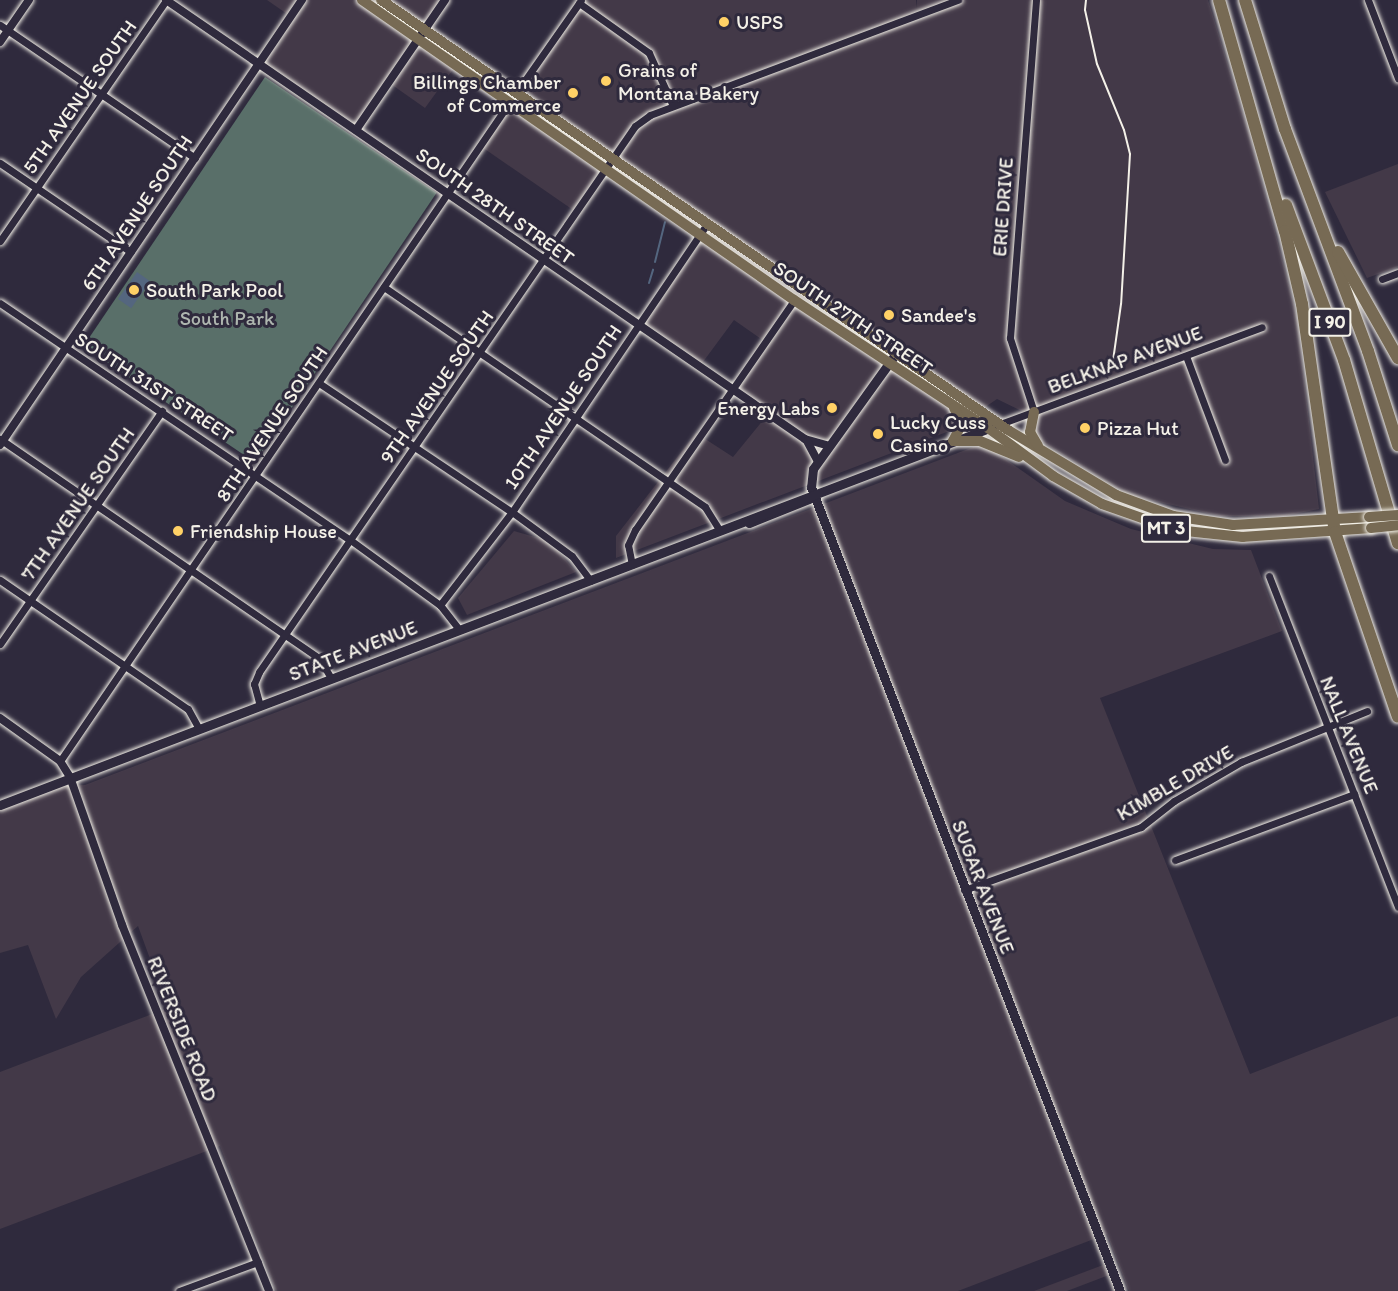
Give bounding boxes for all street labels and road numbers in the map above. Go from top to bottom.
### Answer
street label: 5TH AVENUE SOUTH [18,16,142,178]
street label: 6TH AVENUE SOUTH [76,131,198,295]
street label: SOUTH 28TH STREET [411,142,579,270]
street label: ERIE DRIVE [988,156,1018,258]
street label: SOUTH 27TH STREET [769,256,937,380]
street label: 9TH AVENUE SOUTH [375,306,499,468]
road number: I 90 [1308,307,1352,337]
street label: 10TH AVENUE SOUTH [499,320,627,494]
street label: BELKNAP AVENUE [1045,321,1205,399]
street label: SOUTH 31ST STREET [70,327,238,447]
street label: 8TH AVENUE SOUTH [211,342,333,506]
street label: 7TH AVENUE SOUTH [16,423,140,585]
road number: MT 3 [1140,513,1192,543]
street label: STATE AVENUE [286,616,420,686]
street label: NALL AVENUE [1315,673,1383,797]
street label: KIMBLE DRIVE [1112,740,1238,826]
street label: SUGAR AVENUE [947,817,1019,957]
street label: RIVERSIDE ROAD [142,953,222,1105]

